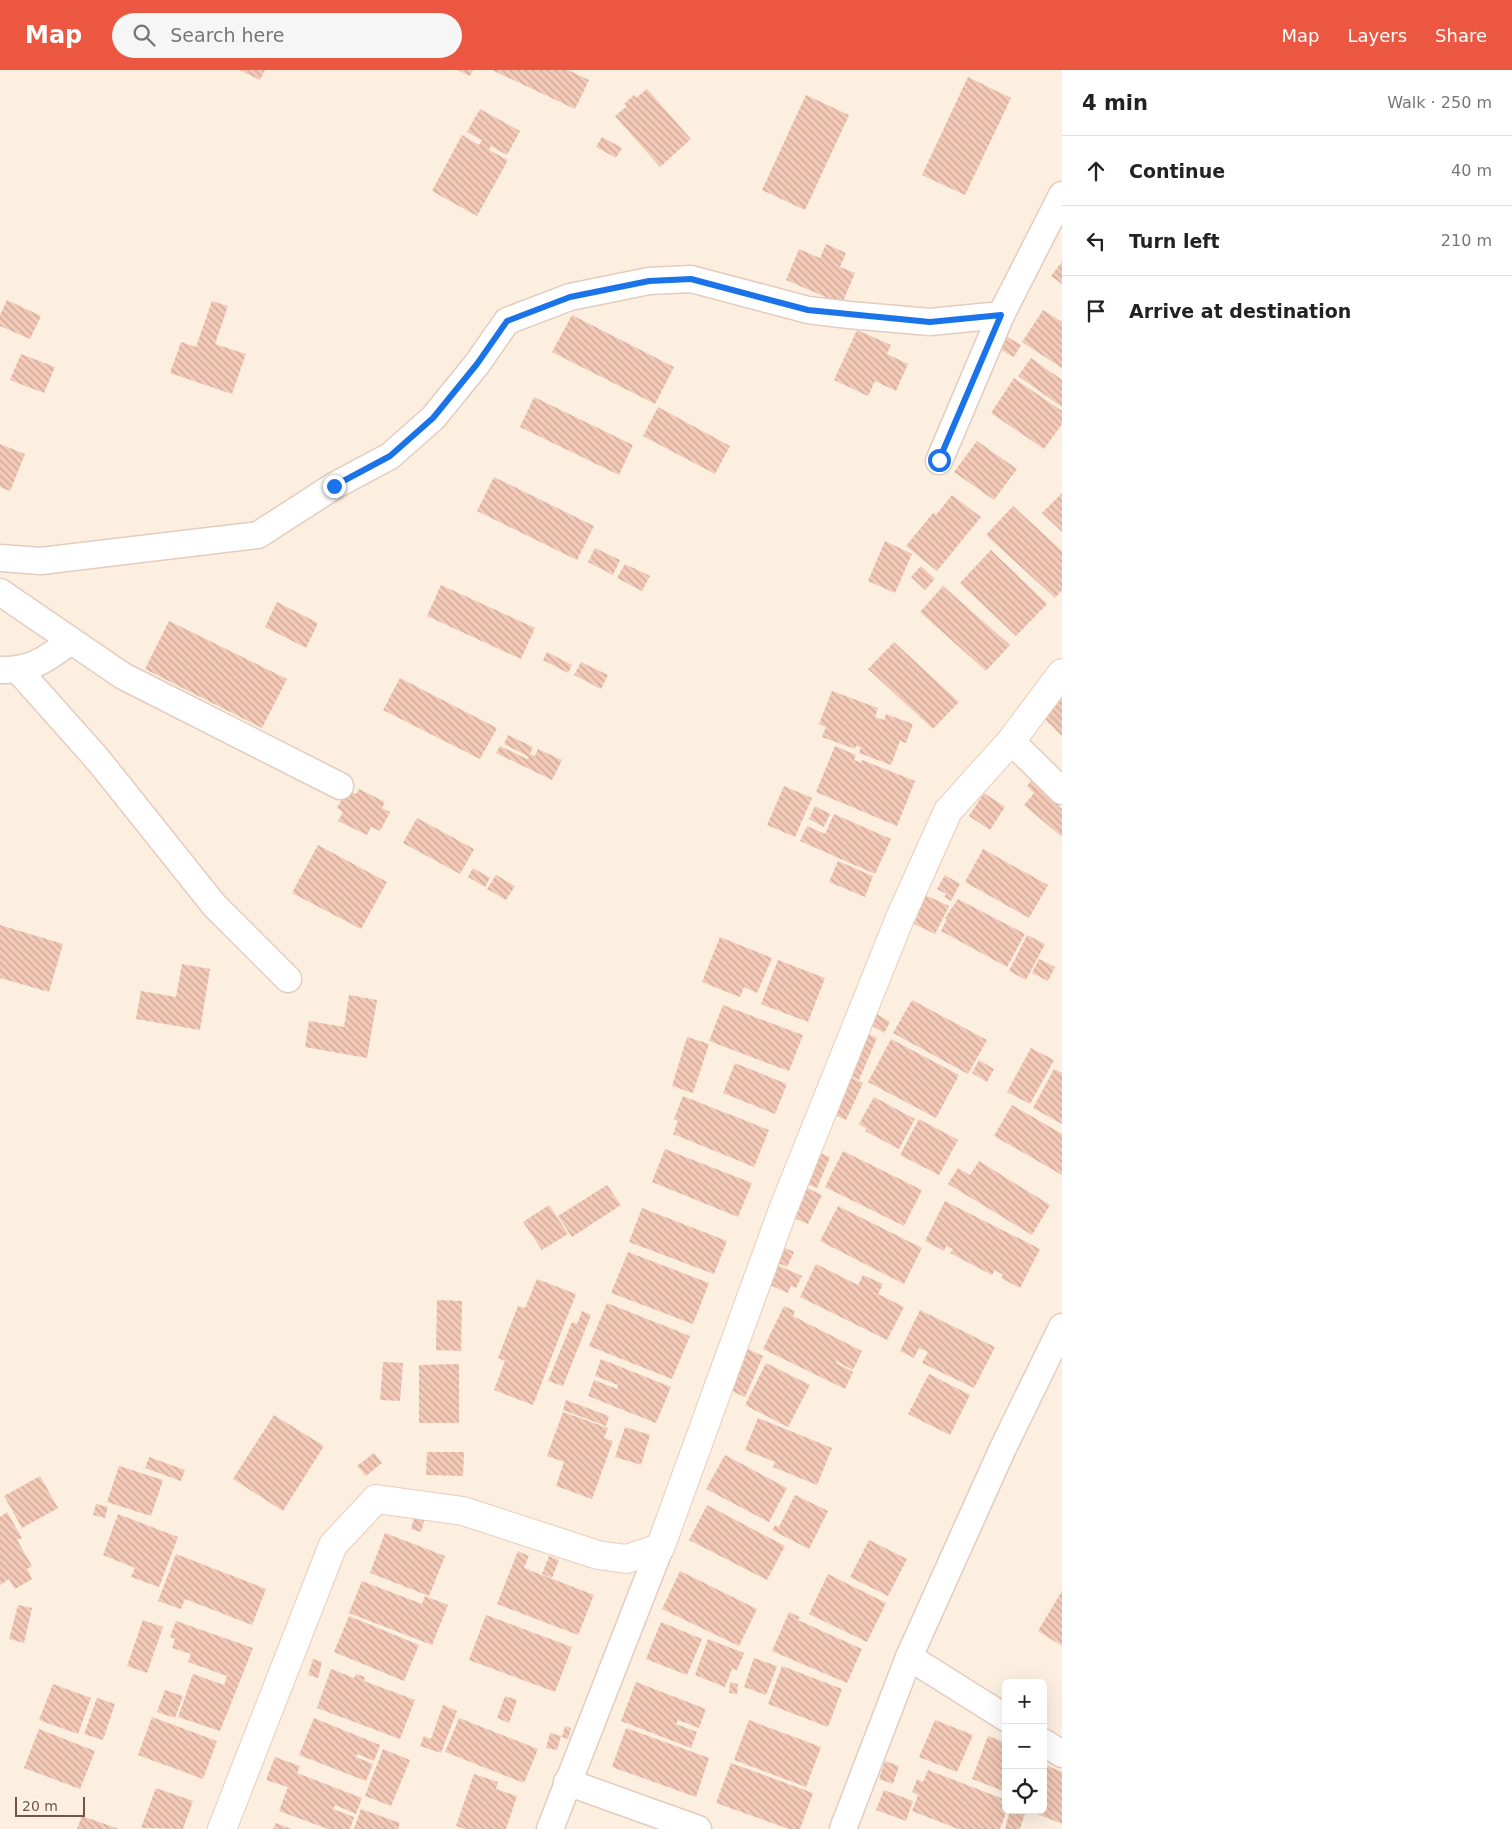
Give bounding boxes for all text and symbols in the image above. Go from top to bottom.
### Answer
search box [112,13,462,58]
text: Map [25,21,82,49]
icon: search [130,21,158,49]
text: Search here [170,24,284,46]
text: Map [1281,25,1319,46]
text: Layers [1347,25,1407,46]
text: Share [1435,25,1487,46]
text: 4 min [1082,91,1148,115]
text: Walk · 250 m [1387,93,1492,112]
icon: ahead [1082,157,1110,185]
text: Continue [1129,160,1225,182]
text: 40 m [1451,161,1492,180]
icon: left [1082,227,1110,255]
text: Turn left [1129,230,1220,252]
text: 210 m [1441,231,1492,250]
icon: arrive [1082,297,1110,325]
text: Arrive at destination [1129,300,1351,322]
route start [928,449,951,472]
route end [323,475,346,498]
map controls [1002,1679,1047,1814]
button: + [1002,1679,1047,1724]
button: − [1002,1724,1047,1769]
button: locate [1002,1769,1047,1814]
scale bar [15,1794,85,1817]
text: 20 m [22,1798,58,1814]

